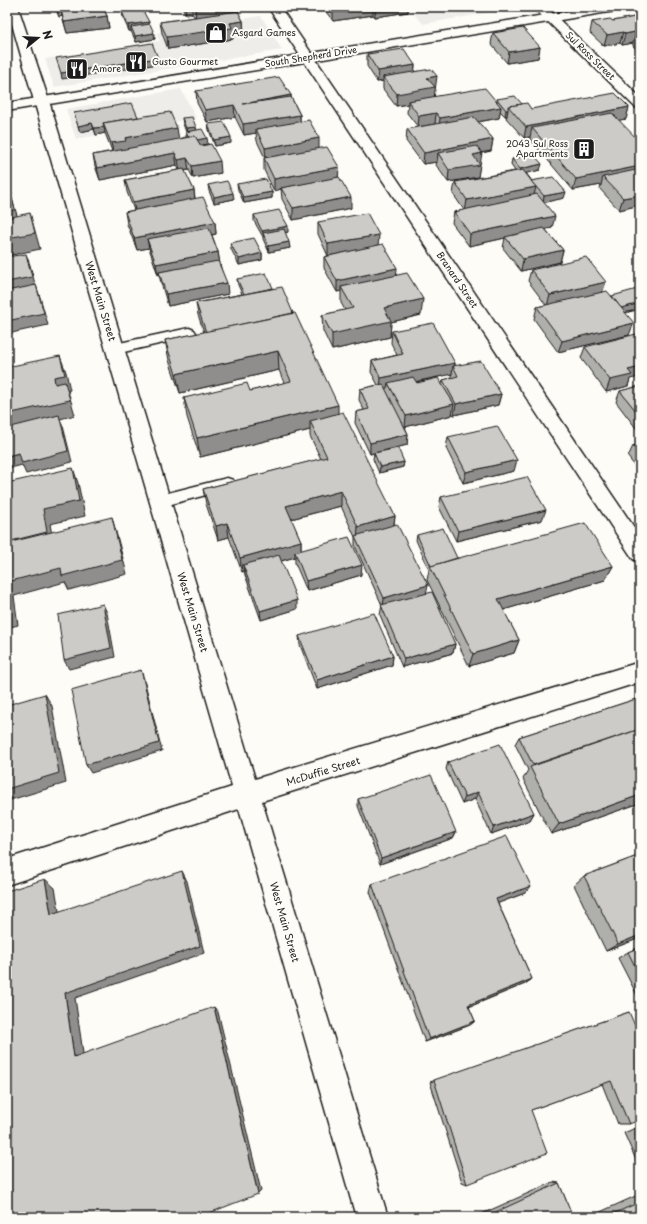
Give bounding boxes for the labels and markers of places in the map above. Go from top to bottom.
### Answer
shop icon: Asgard Games [203,20,229,46]
place label: Asgard Games [232,25,296,39]
restaurant icon: Gusto Gourmet [123,49,149,75]
place label: Gusto Gourmet [152,54,218,68]
restaurant icon: Amore [64,56,90,82]
place label: Amore [92,61,121,75]
place label: 2043 Sul Ross Apartments [506,136,568,160]
building icon: 2043 Sul Ross Apartments [571,136,597,162]

